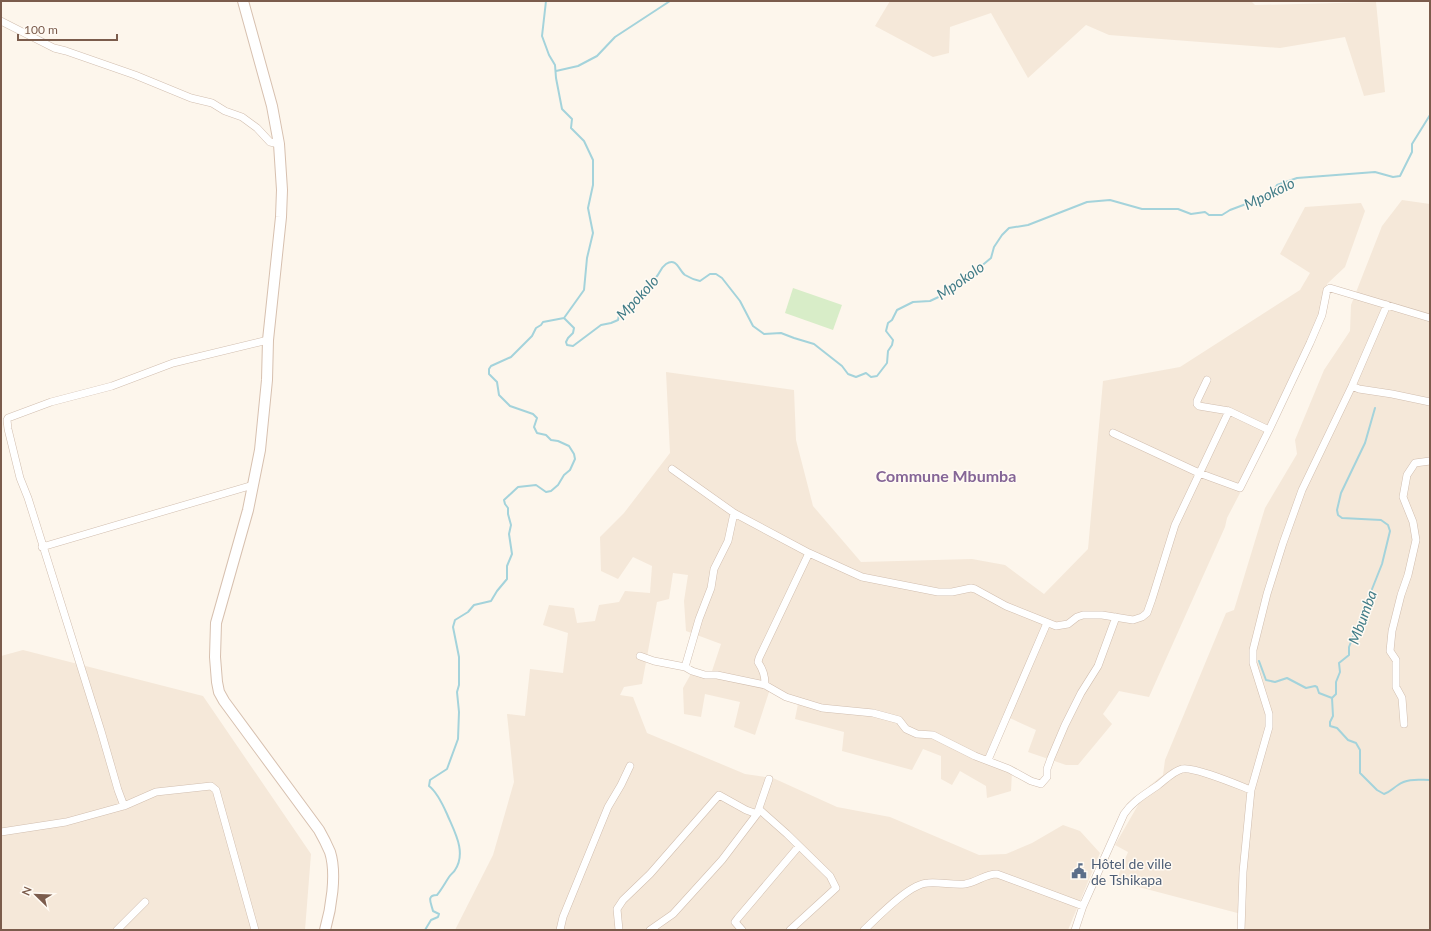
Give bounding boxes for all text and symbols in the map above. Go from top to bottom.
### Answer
scale bar [18,16,117,42]
text: 100 m [24,22,58,37]
water label: Mpokolo [1241,173,1297,213]
water label: Mpokolo [933,257,988,303]
water label: Mpokolo [612,271,662,323]
district label: Commune Mbumba [876,466,1016,485]
water label: Mbumba [1344,587,1380,646]
place label: Hôtel de ville de Tshikapa [1091,855,1172,888]
public building icon: Hôtel de ville de Tshikapa [1070,862,1088,880]
north arrow [16,875,56,915]
text: N [19,884,34,897]

